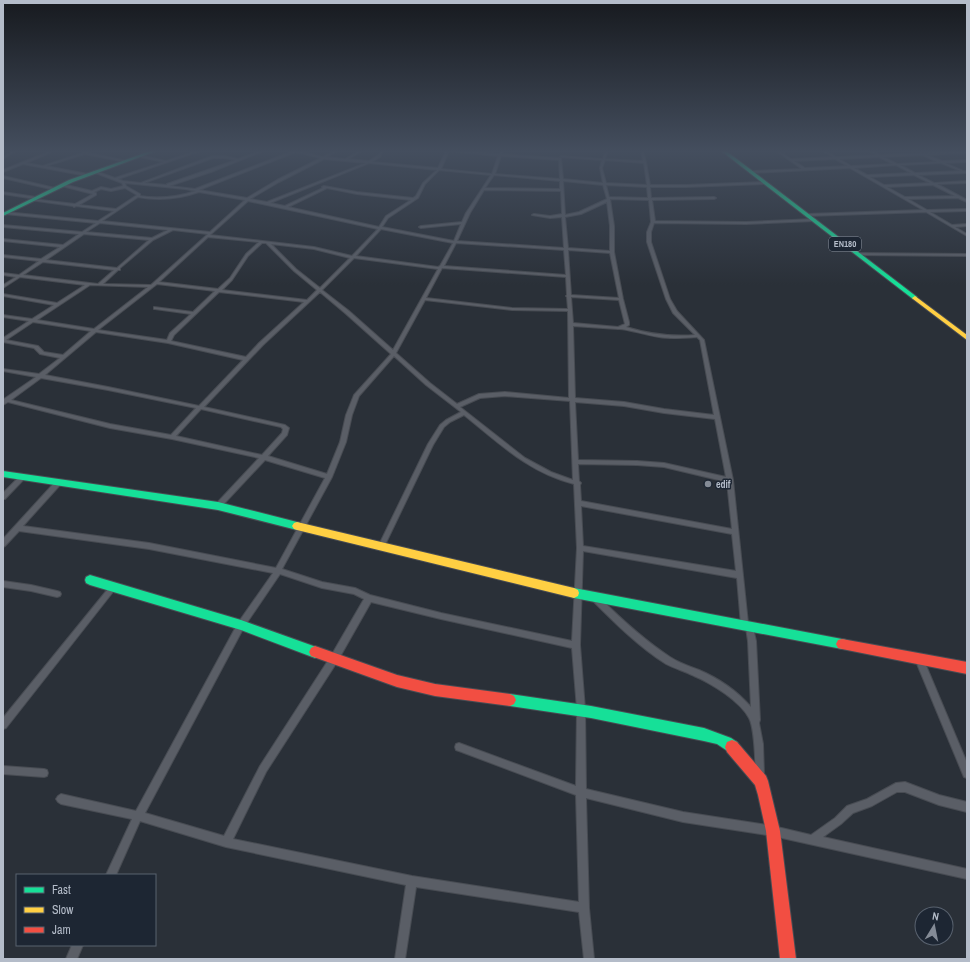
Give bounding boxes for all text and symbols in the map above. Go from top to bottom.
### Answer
road number: EN180 [829,237,861,251]
place label: edif [716,478,731,491]
marker: edif [703,479,713,489]
legend [16,874,156,946]
text: Fast [52,882,71,898]
text: Slow [52,902,74,918]
north arrow [914,906,954,946]
text: N [931,909,940,924]
text: Jam [52,922,71,938]

